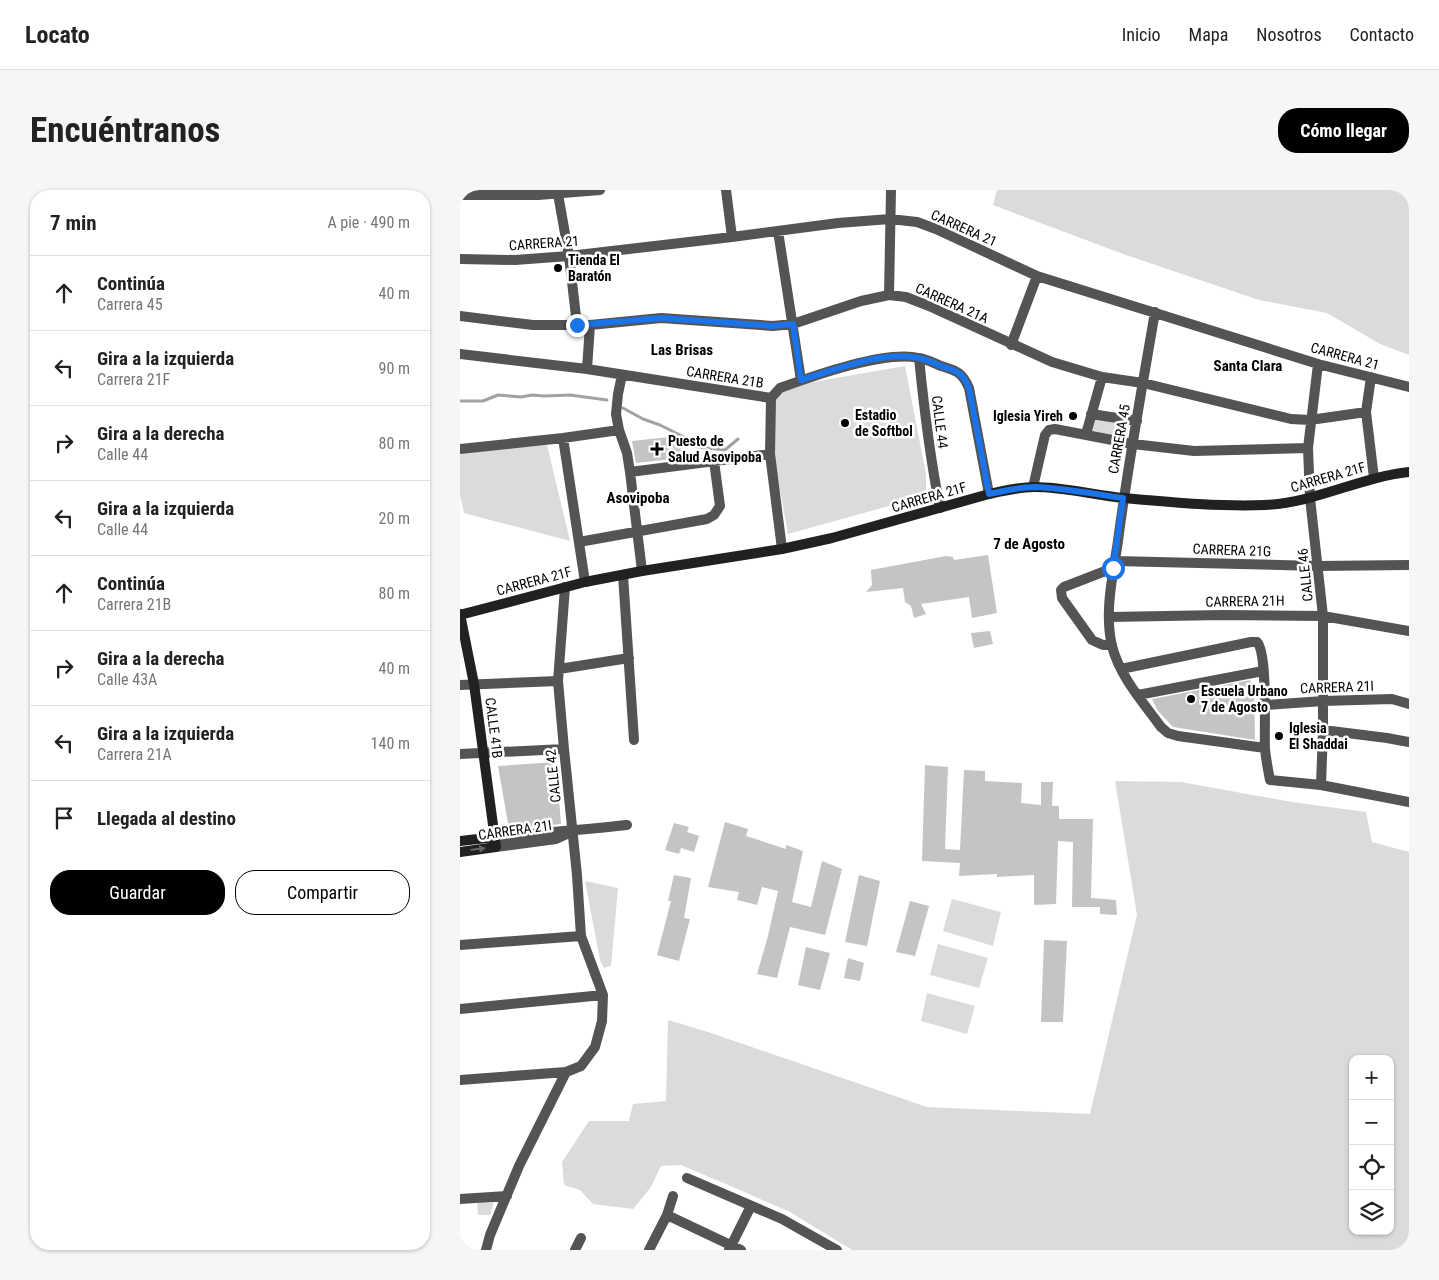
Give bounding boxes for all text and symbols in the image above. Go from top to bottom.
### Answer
text: Locato [25,21,90,49]
text: Inicio [1122,24,1161,45]
text: Mapa [1189,24,1228,45]
text: Nosotros [1256,24,1322,45]
text: Contacto [1350,24,1414,45]
button: Cómo llegar [1278,108,1409,153]
text: Encuéntranos [30,110,221,151]
street label: CARRERA 21 [929,206,999,250]
text: 7 min [50,211,97,235]
text: A pie · 490 m [327,213,410,232]
street label: CARRERA 21 [508,233,580,253]
place label: Tienda El Baratón [568,252,620,284]
marker: Tienda El Baratón [552,262,564,274]
text: Continúa [97,272,165,295]
icon: ahead [50,279,78,307]
street label: CARRERA 21A [913,280,991,326]
text: 40 m [378,284,410,303]
text: Carrera 45 [97,295,163,314]
route end [566,314,589,337]
street label: CARRERA 21 [1309,339,1381,373]
district label: Las Brisas [651,341,713,359]
text: Gira a la izquierda [97,347,234,370]
icon: left [50,354,78,382]
district label: Santa Clara [1214,357,1282,375]
text: 90 m [378,359,410,378]
street label: CARRERA 21B [685,363,765,391]
text: Carrera 21F [97,370,170,389]
street label: CALLE 44 [929,395,951,450]
street label: CARRERA 45 [1105,403,1133,475]
place label: Estadio de Softbol [855,407,913,439]
place label: Iglesia Yireh [993,408,1063,424]
marker: Iglesia Yireh [1067,410,1079,422]
marker: Estadio de Softbol [839,417,851,429]
text: Gira a la derecha [97,422,224,445]
icon: right [50,429,78,457]
place label: Puesto de Salud Asovipoba [668,433,762,465]
text: 80 m [378,434,410,453]
marker: Puesto de Salud Asovipoba [650,442,664,456]
text: Calle 44 [97,445,148,464]
street label: CARRERA 21F [1289,459,1368,495]
street label: CARRERA 21F [890,479,969,515]
district label: Asovipoba [606,489,670,507]
text: Gira a la izquierda [97,497,234,520]
icon: left [50,504,78,532]
text: 20 m [378,509,410,528]
text: Calle 44 [97,520,148,539]
district label: 7 de Agosto [993,535,1065,553]
street label: CARRERA 21G [1192,541,1272,559]
street label: CALLE 46 [1294,548,1316,602]
route start [1102,557,1125,580]
street label: CARRERA 21F [495,563,574,599]
text: Continúa [97,572,165,595]
icon: ahead [50,579,78,607]
text: 80 m [378,584,410,603]
street label: CARRERA 21H [1205,592,1285,610]
text: Carrera 21B [97,595,171,614]
text: Gira a la derecha [97,647,224,670]
icon: right [50,654,78,682]
text: 40 m [378,659,410,678]
text: Calle 43A [97,670,157,689]
street label: CARRERA 21I [1300,678,1374,696]
place label: Escuela Urbano 7 de Agosto [1201,683,1288,715]
marker: Escuela Urbano 7 de Agosto [1185,693,1197,705]
street label: CALLE 41B [482,697,506,759]
place label: Iglesia El Shaddai [1289,720,1348,752]
text: Gira a la izquierda [97,722,234,745]
icon: left [50,729,78,757]
marker: Iglesia El Shaddai [1273,730,1285,742]
text: 140 m [371,734,410,753]
text: Carrera 21A [97,745,172,764]
street label: CALLE 42 [542,749,564,803]
icon: arrive [50,804,78,832]
text: Llegada al destino [97,807,236,830]
street label: CARRERA 21I [477,817,553,843]
one-way arrow [470,845,486,853]
button: Guardar [50,870,225,915]
button: Compartir [235,870,410,915]
map controls [1349,1055,1394,1235]
button: + [1349,1055,1394,1100]
button: − [1349,1100,1394,1145]
button: locate [1349,1145,1394,1190]
button: layers [1349,1190,1394,1235]

